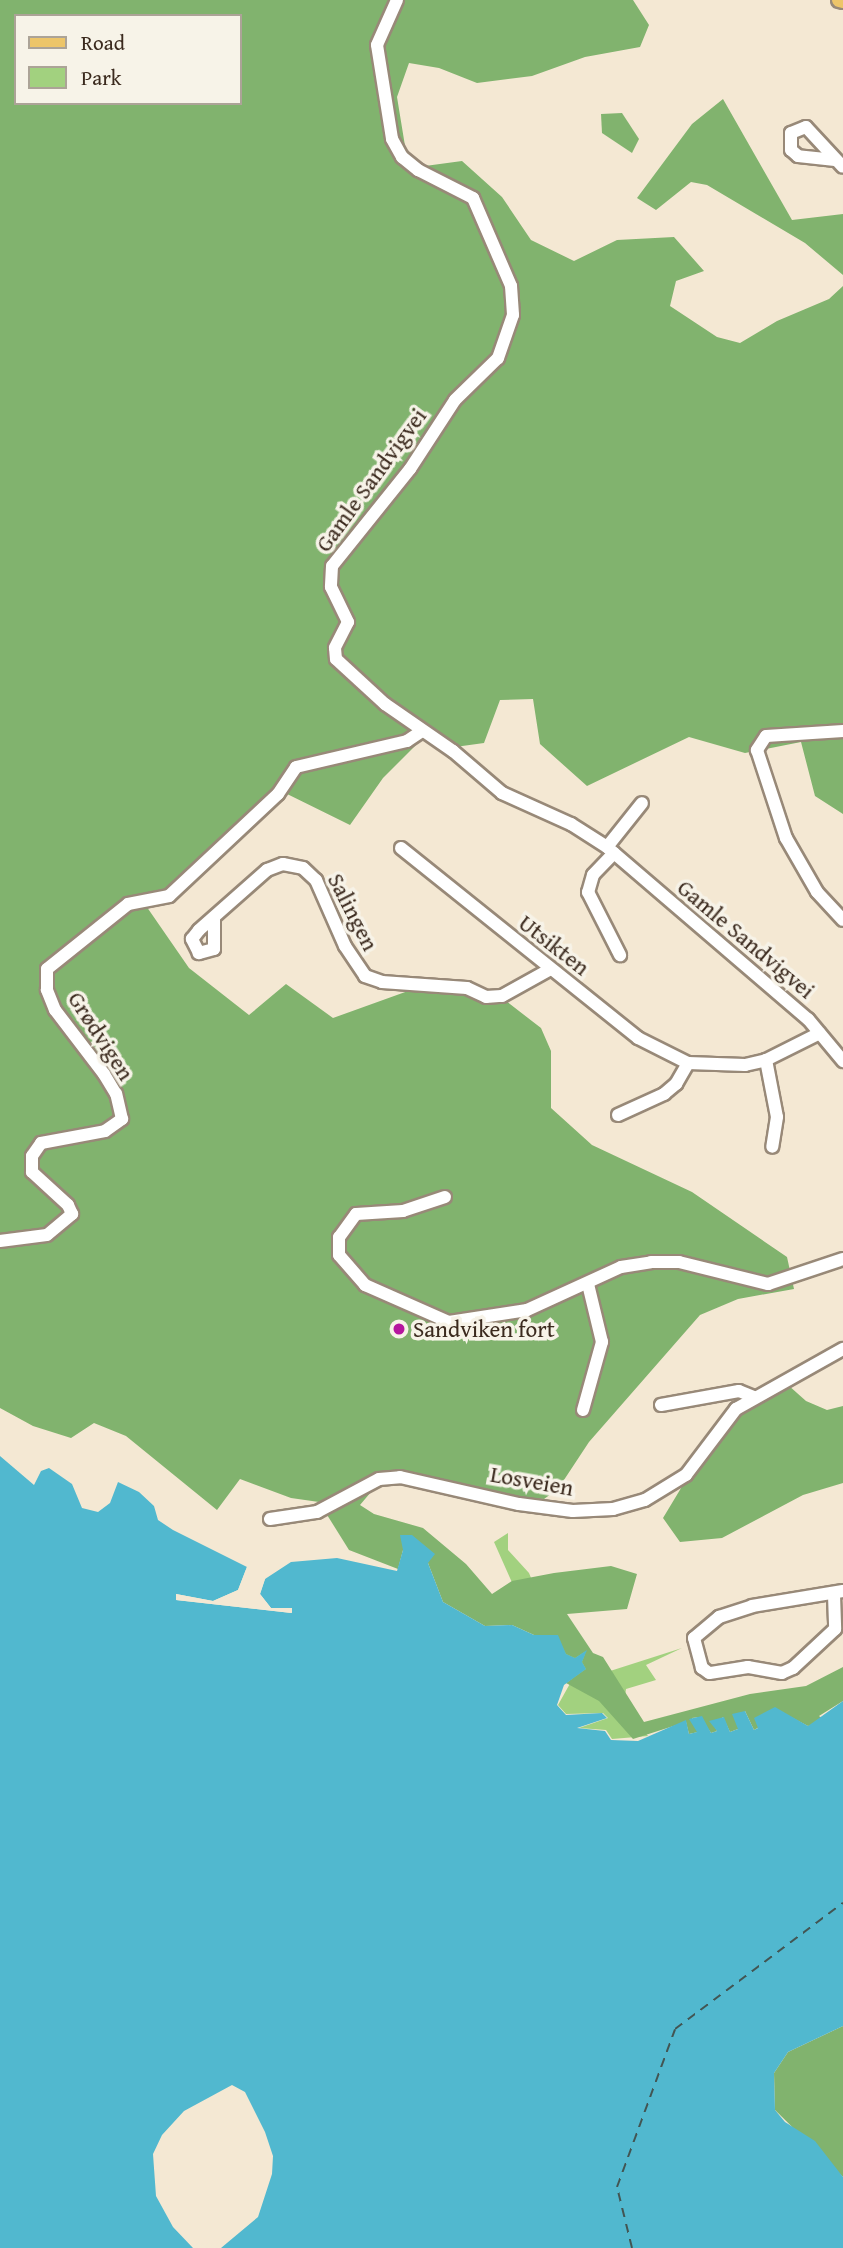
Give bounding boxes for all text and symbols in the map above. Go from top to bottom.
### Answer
legend [14,14,242,105]
text: Road [81,27,125,58]
text: Park [81,62,122,93]
street label: Gamle Sandvigvei [310,403,432,557]
street label: Salingen [322,869,384,955]
street label: Gamle Sandvigvei [672,874,820,1004]
street label: Utsikten [513,909,595,981]
street label: Grødvigen [62,987,140,1085]
place label: Sandviken fort [413,1315,555,1343]
marker: Sandviken fort [391,1321,407,1337]
street label: Losveien [488,1460,576,1502]

